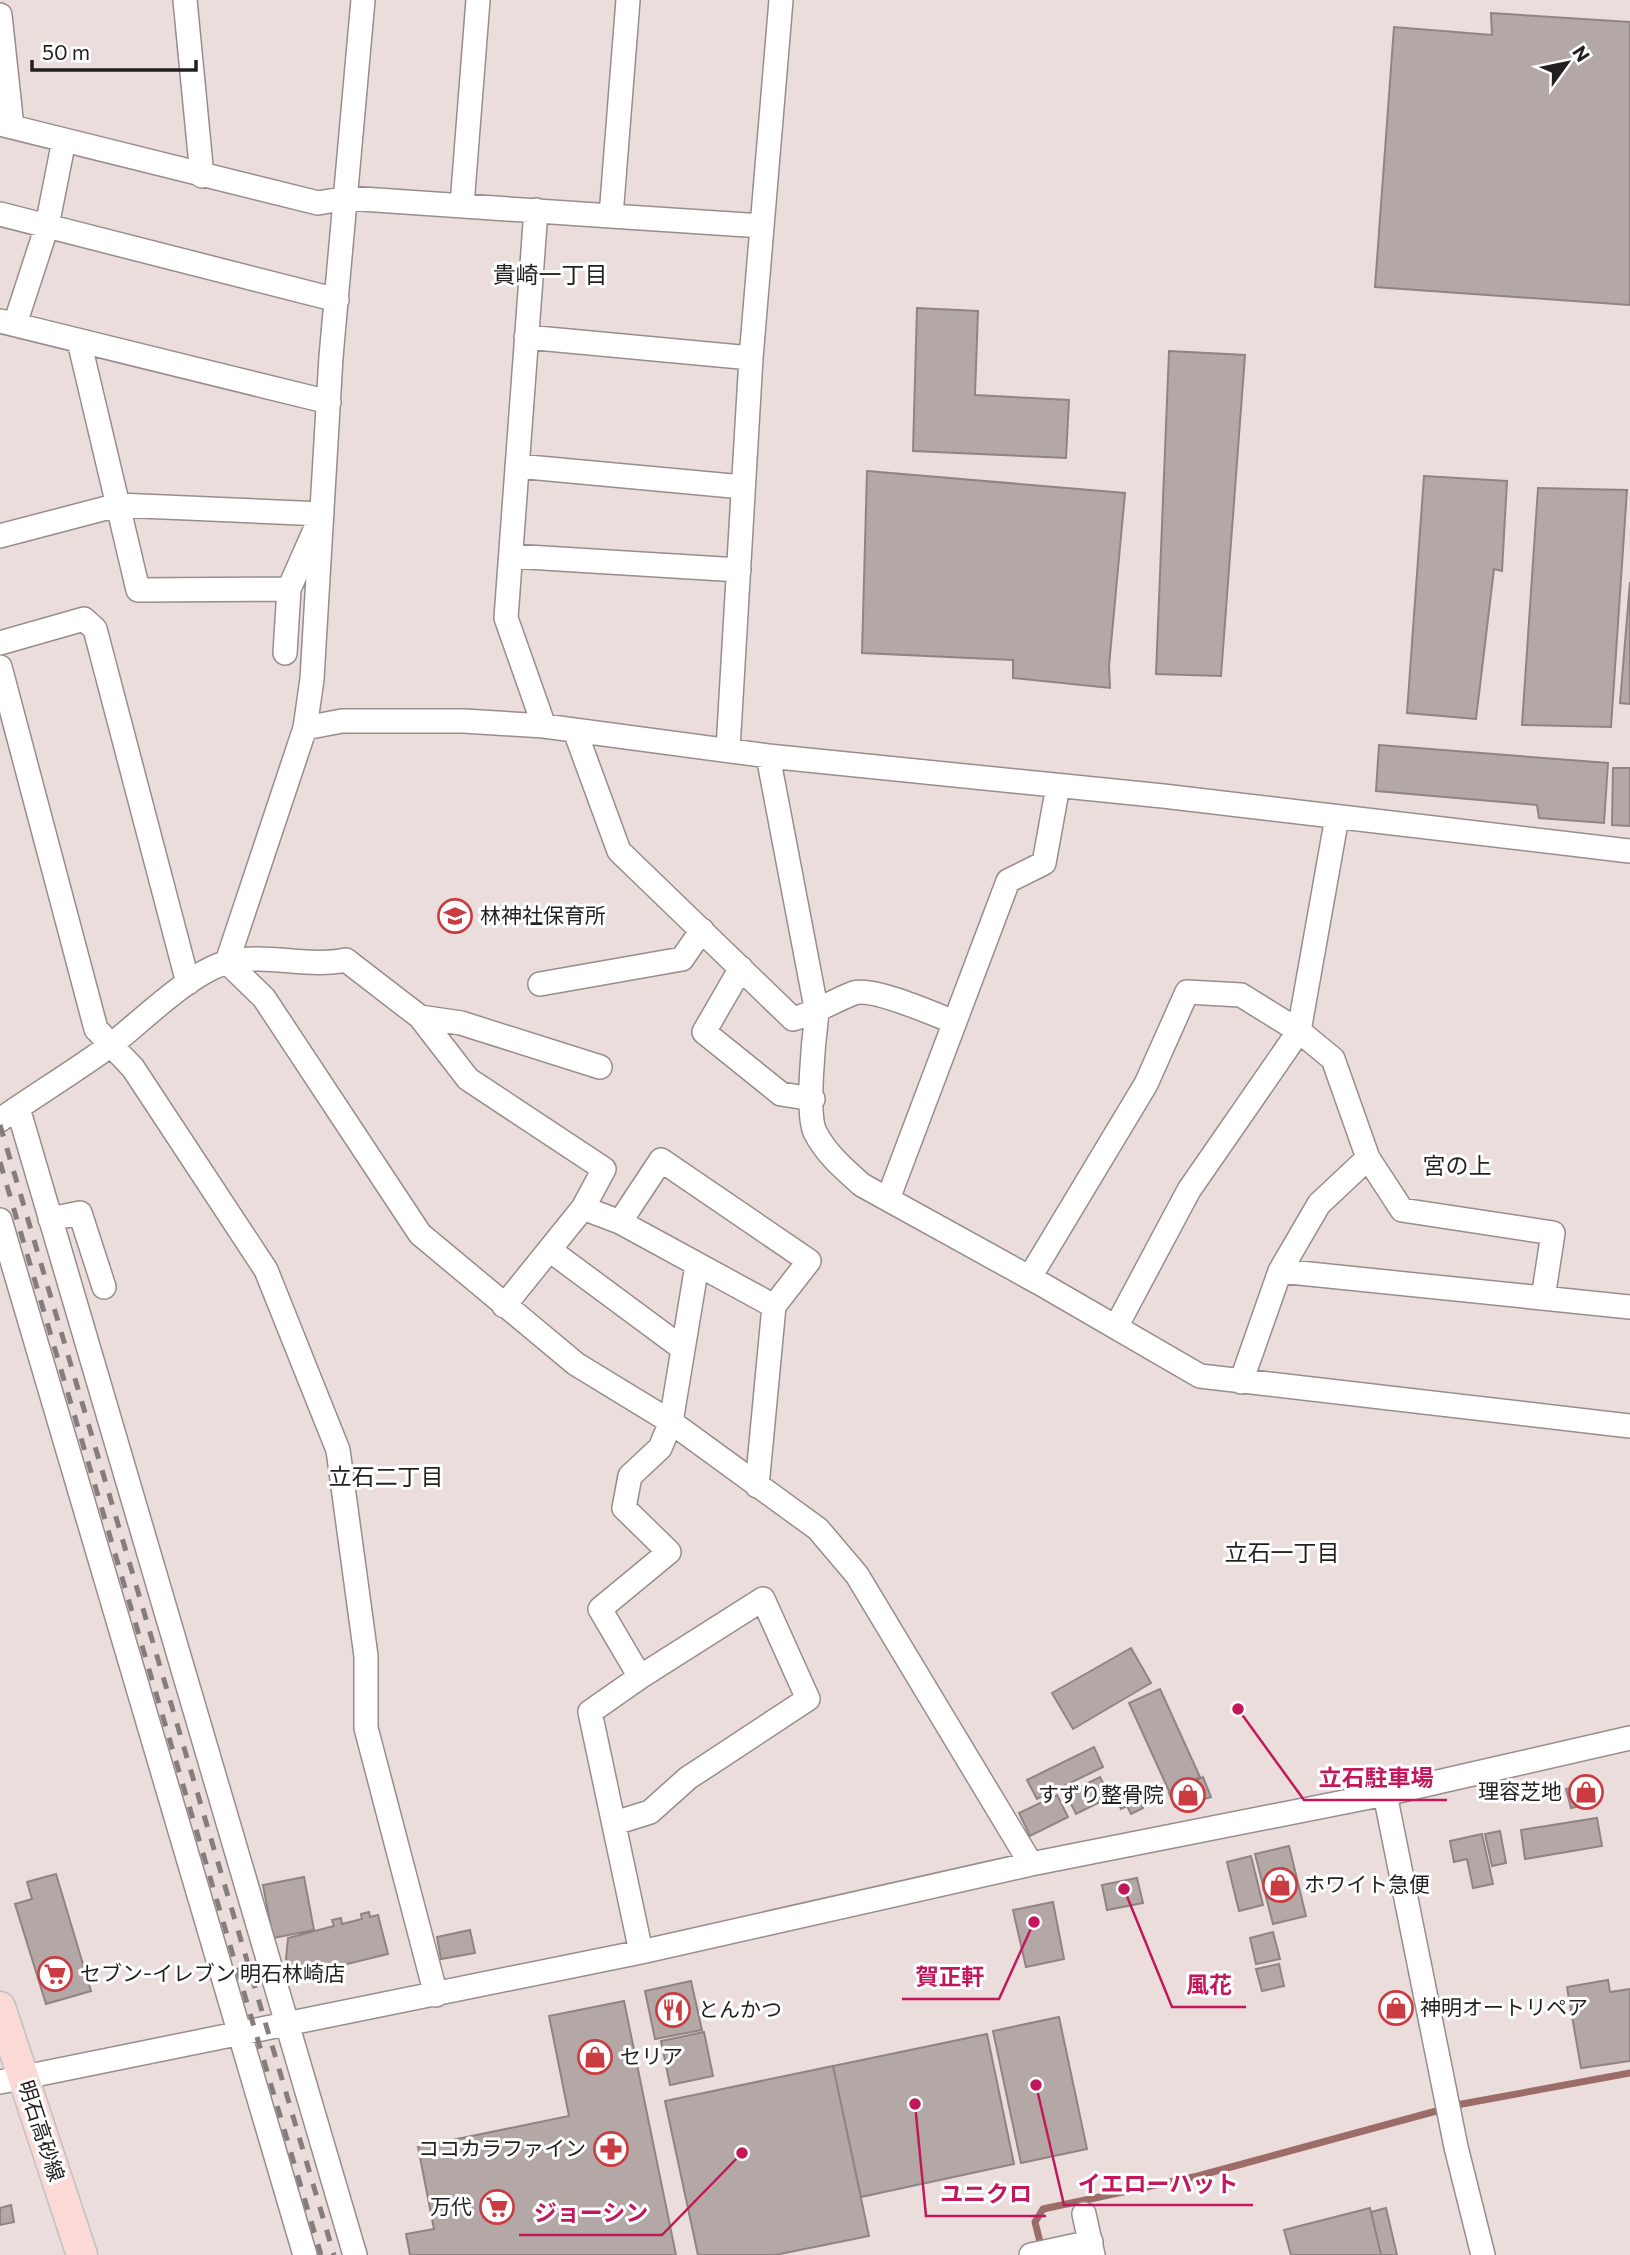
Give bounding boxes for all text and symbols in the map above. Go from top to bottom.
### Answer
scale bar [32,28,196,72]
north arrow [1532,28,1602,98]
text: 50 m [42,39,90,64]
text: N [1568,41,1595,66]
district label: 貴崎一丁目 [493,260,608,288]
school or university icon: 林神社保育所 [436,897,474,935]
place label: 林神社保育所 [480,902,606,927]
district label: 宮の上 [1423,1151,1492,1179]
district label: 立石二丁目 [329,1462,444,1490]
district label: 立石一丁目 [1225,1538,1340,1566]
callout: 立石駐車場 [1304,1756,1447,1800]
text: 立石駐車場 [1319,1763,1434,1791]
shop icon: 理容芝地 [1567,1773,1605,1811]
shop icon: すずり整骨院 [1169,1776,1207,1814]
place label: 理容芝地 [1478,1778,1562,1803]
place label: すずり整骨院 [1038,1781,1164,1806]
shop icon: ホワイト急便 [1261,1866,1299,1904]
place label: ホワイト急便 [1304,1871,1430,1896]
supermarket icon: セブン-イレブン 明石林崎店 [36,1955,74,1993]
callout: 賀正軒 [902,1955,999,1999]
place label: セブン-イレブン 明石林崎店 [80,1960,345,1985]
text: 賀正軒 [916,1962,985,1990]
callout: 風花 [1172,1963,1246,2007]
text: 風花 [1186,1970,1232,1998]
shop icon: 神明オートリペア [1377,1989,1415,2027]
restaurant icon: とんかつ [654,1991,692,2029]
place label: 神明オートリペア [1420,1994,1588,2019]
place label: とんかつ [698,1996,782,2021]
shop icon: セリア [576,2038,614,2076]
place label: セリア [620,2043,683,2068]
street label: 明石高砂線 [14,2077,71,2184]
pharmacy icon: ココカラファイン [592,2130,630,2168]
place label: ココカラファイン [418,2135,586,2160]
callout: イエローハット [1064,2161,1253,2205]
text: イエローハット [1078,2169,1238,2197]
callout: ユニクロ [926,2172,1046,2216]
text: ユニクロ [940,2179,1032,2207]
supermarket icon: 万代 [478,2188,516,2226]
callout: ジョーシン [519,2191,662,2235]
place label: 万代 [430,2193,472,2218]
text: ジョーシン [534,2198,648,2226]

